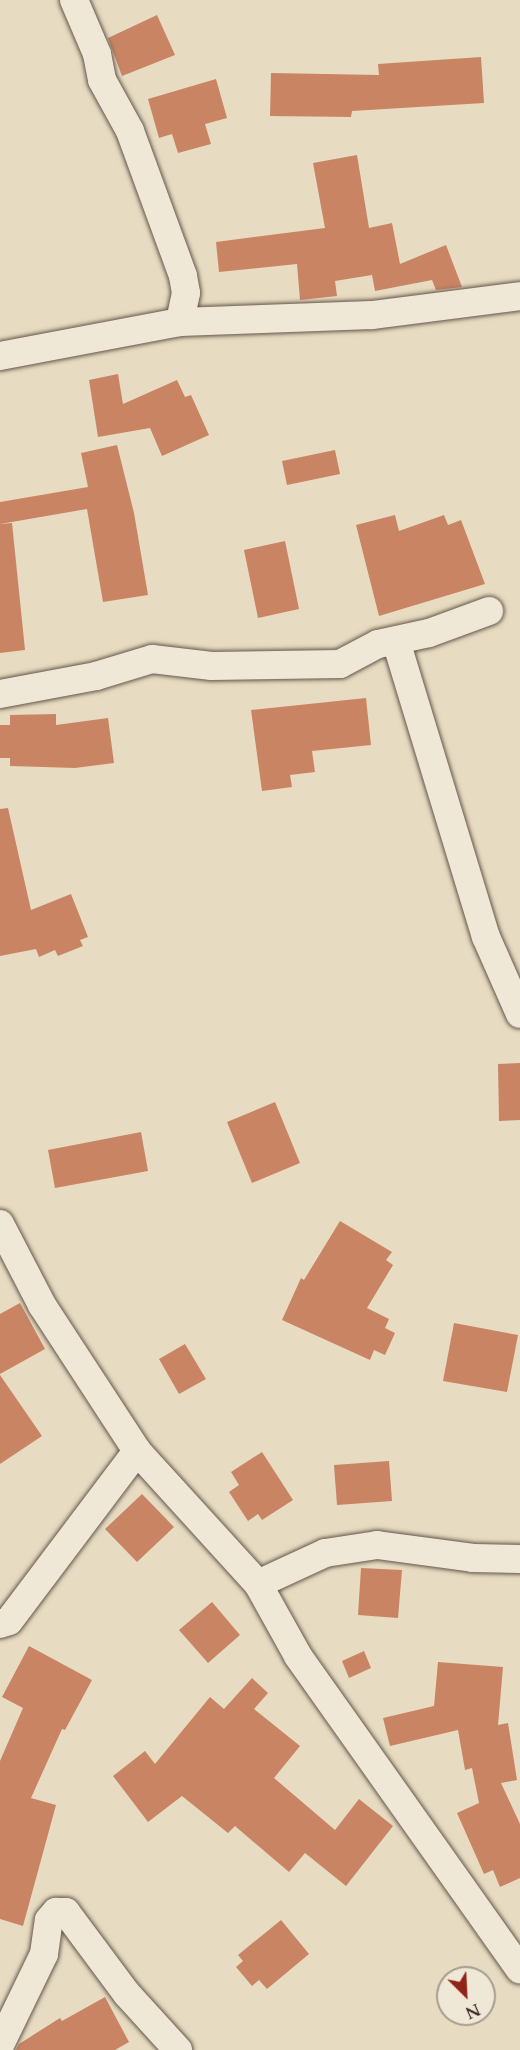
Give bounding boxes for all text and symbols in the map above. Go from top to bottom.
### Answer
north arrow [436,1966,496,2026]
text: N [462,1998,483,2023]

